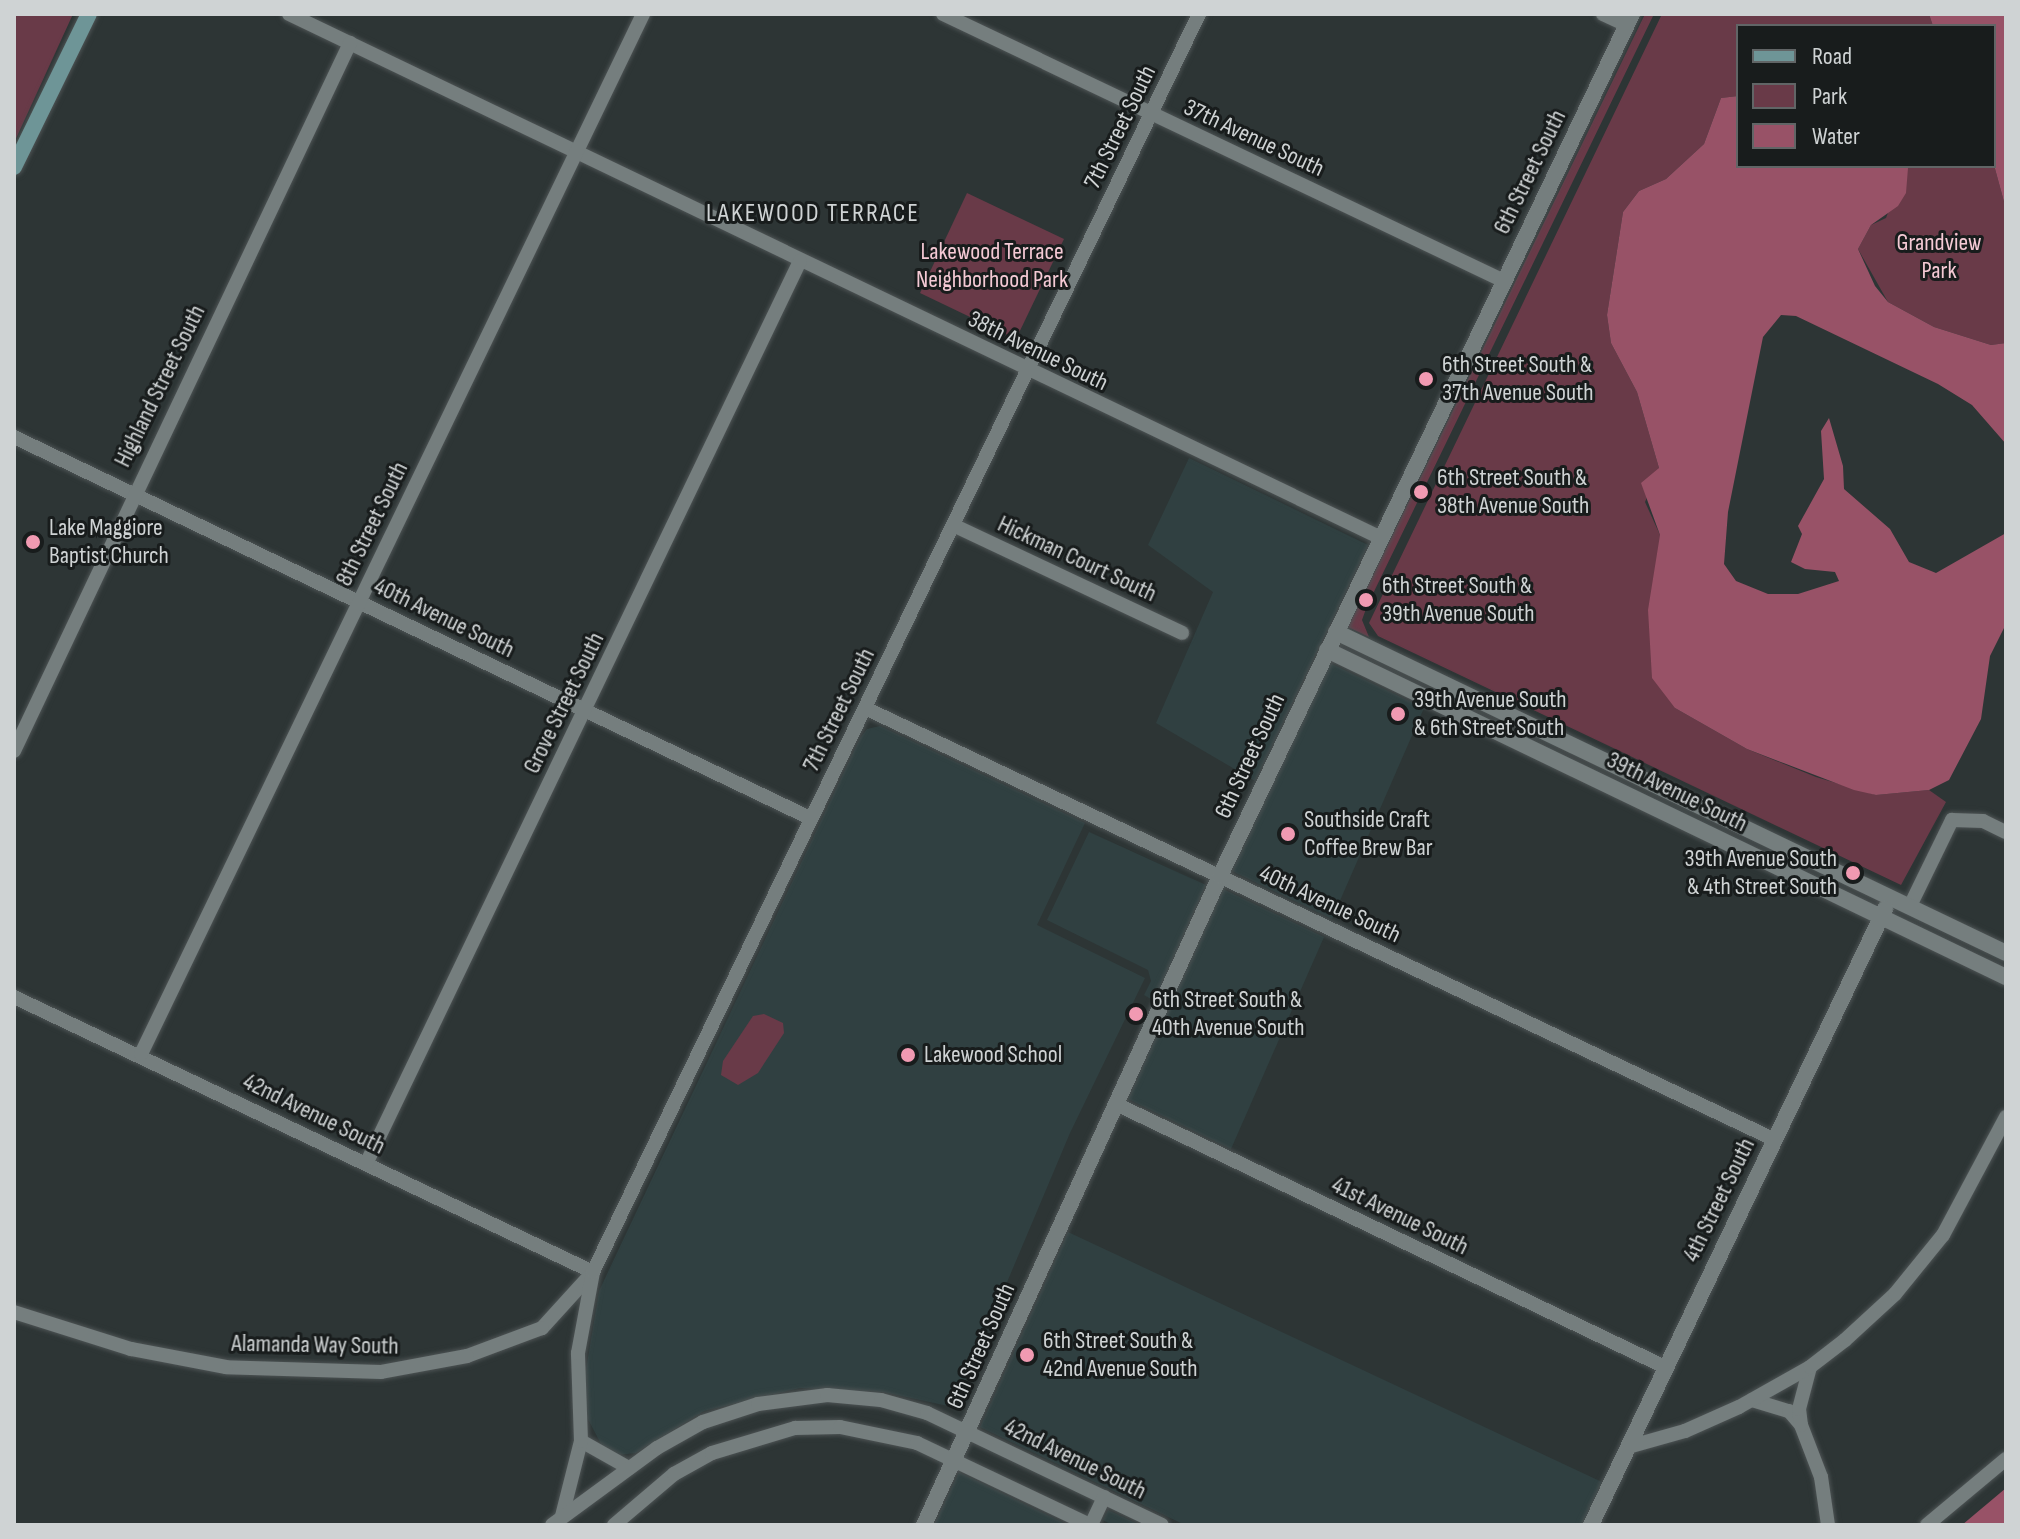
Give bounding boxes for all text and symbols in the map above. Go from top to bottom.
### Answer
legend [1736,24,1996,168]
text: Road [1812,42,1852,71]
street label: 7th Street South [1078,61,1162,193]
text: Park [1812,82,1847,111]
street label: 37th Avenue South [1179,93,1329,183]
street label: 6th Street South [1488,105,1572,239]
text: Water [1812,122,1860,151]
district label: LAKEWOOD TERRACE [706,198,920,230]
park label: Grandview Park [1897,229,1981,285]
park label: Lakewood Terrace Neighborhood Park [916,238,1068,294]
street label: Highland Street South [108,300,212,472]
street label: 38th Avenue South [963,305,1113,397]
place label: 6th Street South & 37th Avenue South [1442,351,1594,407]
marker: 6th Street South & 37th Avenue South [1417,370,1435,388]
street label: 8th Street South [330,457,414,591]
place label: 6th Street South & 38th Avenue South [1437,464,1589,520]
marker: 6th Street South & 38th Avenue South [1412,483,1430,501]
street label: Hickman Court South [993,510,1161,608]
place label: Lake Maggiore Baptist Church [49,514,169,570]
marker: Lake Maggiore Baptist Church [24,533,42,551]
street label: 40th Avenue South [369,572,519,664]
place label: 6th Street South & 39th Avenue South [1382,572,1535,628]
marker: 6th Street South & 39th Avenue South [1357,591,1375,609]
street label: Grove Street South [517,628,611,778]
street label: 7th Street South [797,644,881,776]
place label: 39th Avenue South & 6th Street South [1414,686,1567,742]
street label: 6th Street South [1209,689,1291,823]
marker: 39th Avenue South & 6th Street South [1389,705,1407,723]
street label: 39th Avenue South [1602,746,1752,838]
place label: Southside Craft Coffee Brew Bar [1304,806,1433,862]
marker: Southside Craft Coffee Brew Bar [1279,825,1297,843]
place label: 39th Avenue South & 4th Street South [1684,845,1837,901]
street label: 40th Avenue South [1255,859,1405,949]
marker: 39th Avenue South & 4th Street South [1844,864,1862,882]
place label: 6th Street South & 40th Avenue South [1152,986,1304,1042]
marker: 6th Street South & 40th Avenue South [1127,1005,1145,1023]
place label: Lakewood School [924,1041,1062,1069]
marker: Lakewood School [899,1046,917,1064]
street label: 42nd Avenue South [238,1067,390,1161]
street label: 4th Street South [1677,1134,1761,1266]
street label: 41st Avenue South [1327,1170,1473,1262]
street label: 6th Street South [941,1279,1021,1413]
place label: 6th Street South & 42nd Avenue South [1043,1327,1197,1383]
street label: Alamanda Way South [231,1329,399,1361]
marker: 6th Street South & 42nd Avenue South [1018,1346,1036,1364]
street label: 42nd Avenue South [999,1412,1151,1506]

